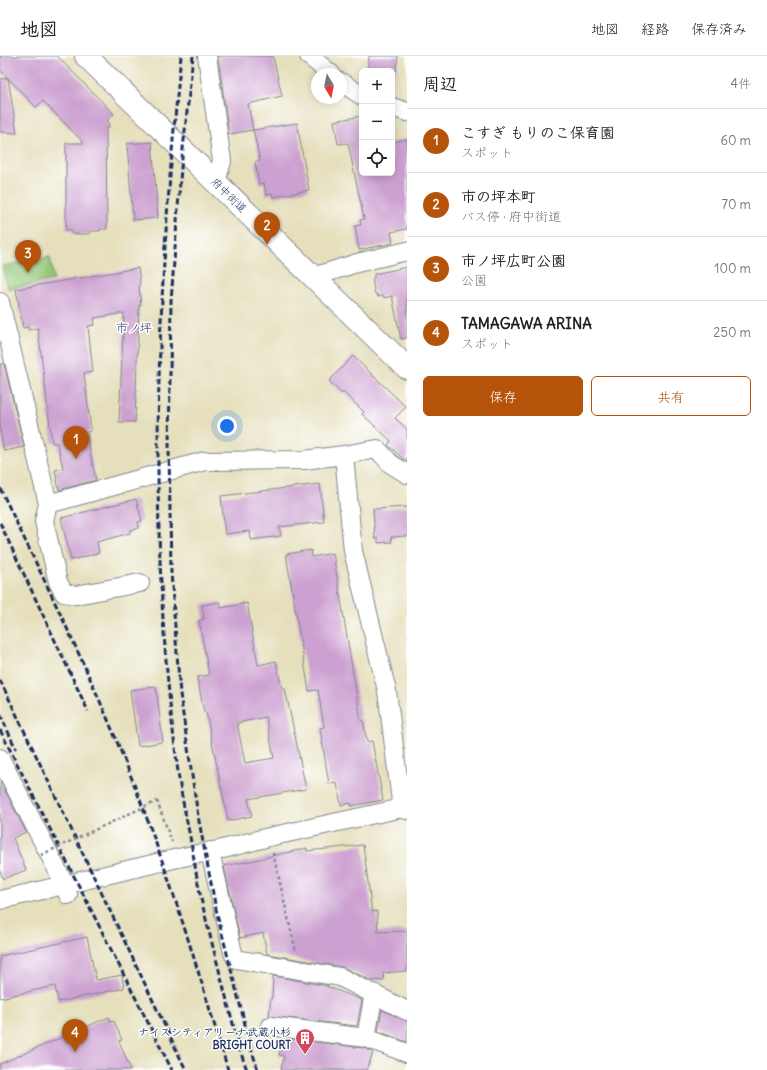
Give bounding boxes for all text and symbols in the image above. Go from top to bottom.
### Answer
text: 地図 [20,17,58,41]
text: 地図 [591,20,619,38]
text: 経路 [641,20,669,38]
text: 保存済み [691,20,747,38]
north arrow [311,68,347,104]
map controls [359,68,395,176]
button: + [359,68,395,104]
text: 周辺 [423,73,457,95]
text: 4件 [730,75,751,92]
button: − [359,104,395,140]
text: こすぎ もりのこ保育園 [461,123,615,142]
text: 1 [433,132,439,149]
text: 60 m [720,132,751,149]
button: locate [359,140,395,176]
text: スポット [461,144,513,161]
street label: 府中街道 [208,175,250,215]
text: 市の坪本町 [461,187,536,206]
text: 2 [432,196,440,213]
text: 70 m [722,196,751,213]
text: バス停 · 府中街道 [461,208,561,225]
pin: 2 [254,212,280,245]
pin: 3 [15,240,41,273]
text: 市ノ坪広町公園 [461,251,566,270]
text: 3 [432,260,440,277]
text: 100 m [714,260,751,277]
text: 公園 [461,272,487,289]
text: TAMAGAWA ARINA [461,314,592,333]
district label: 市ノ坪 [116,320,152,335]
text: 4 [432,324,440,341]
text: 250 m [713,324,751,341]
text: スポット [461,335,513,352]
button: 保存 [423,376,583,416]
button: 共有 [591,376,751,416]
your location [217,416,237,436]
pin: 1 [63,426,89,459]
pin: 4 [62,1019,88,1052]
place label: ナイスシティアリーナ武蔵小杉 BRIGHT COURT [138,1025,291,1052]
building icon: ナイスシティアリーナ武蔵小杉 BRIGHT COURT [294,1027,316,1055]

